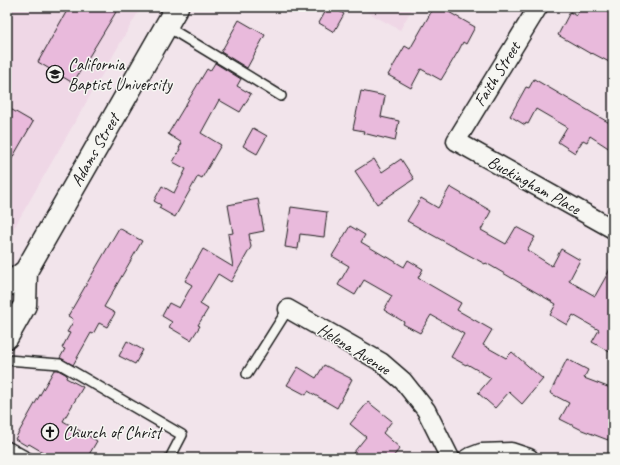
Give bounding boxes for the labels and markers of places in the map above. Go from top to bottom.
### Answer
place label: California Baptist University [68,54,173,95]
school or university icon: California Baptist University [45,64,65,84]
church icon: Church of Christ [40,422,60,442]
place label: Church of Christ [63,422,164,443]

